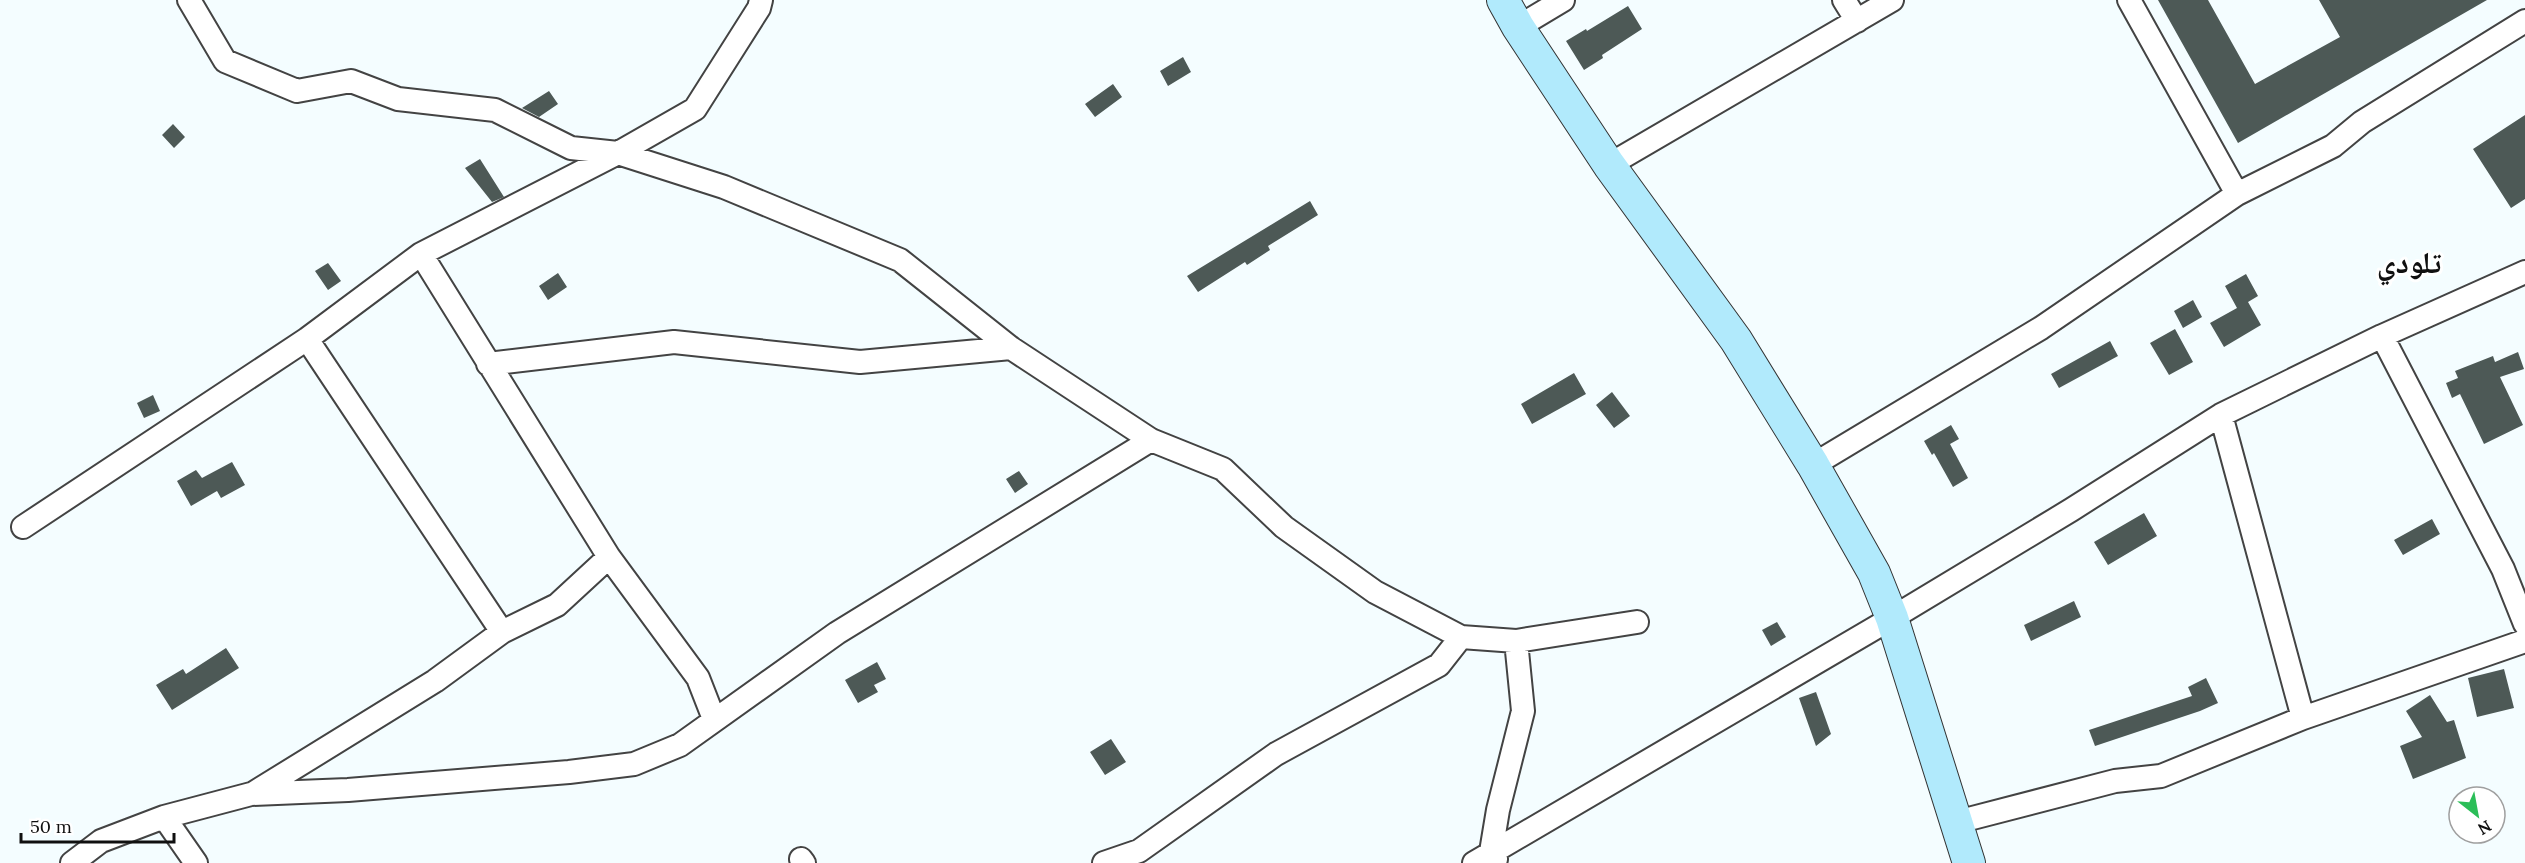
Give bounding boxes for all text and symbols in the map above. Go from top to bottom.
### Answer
district label: تلودي [2377,243,2441,286]
north arrow [2447,785,2507,845]
scale bar [21,806,174,844]
text: 50 m [30,815,72,838]
text: N [2474,816,2495,840]

